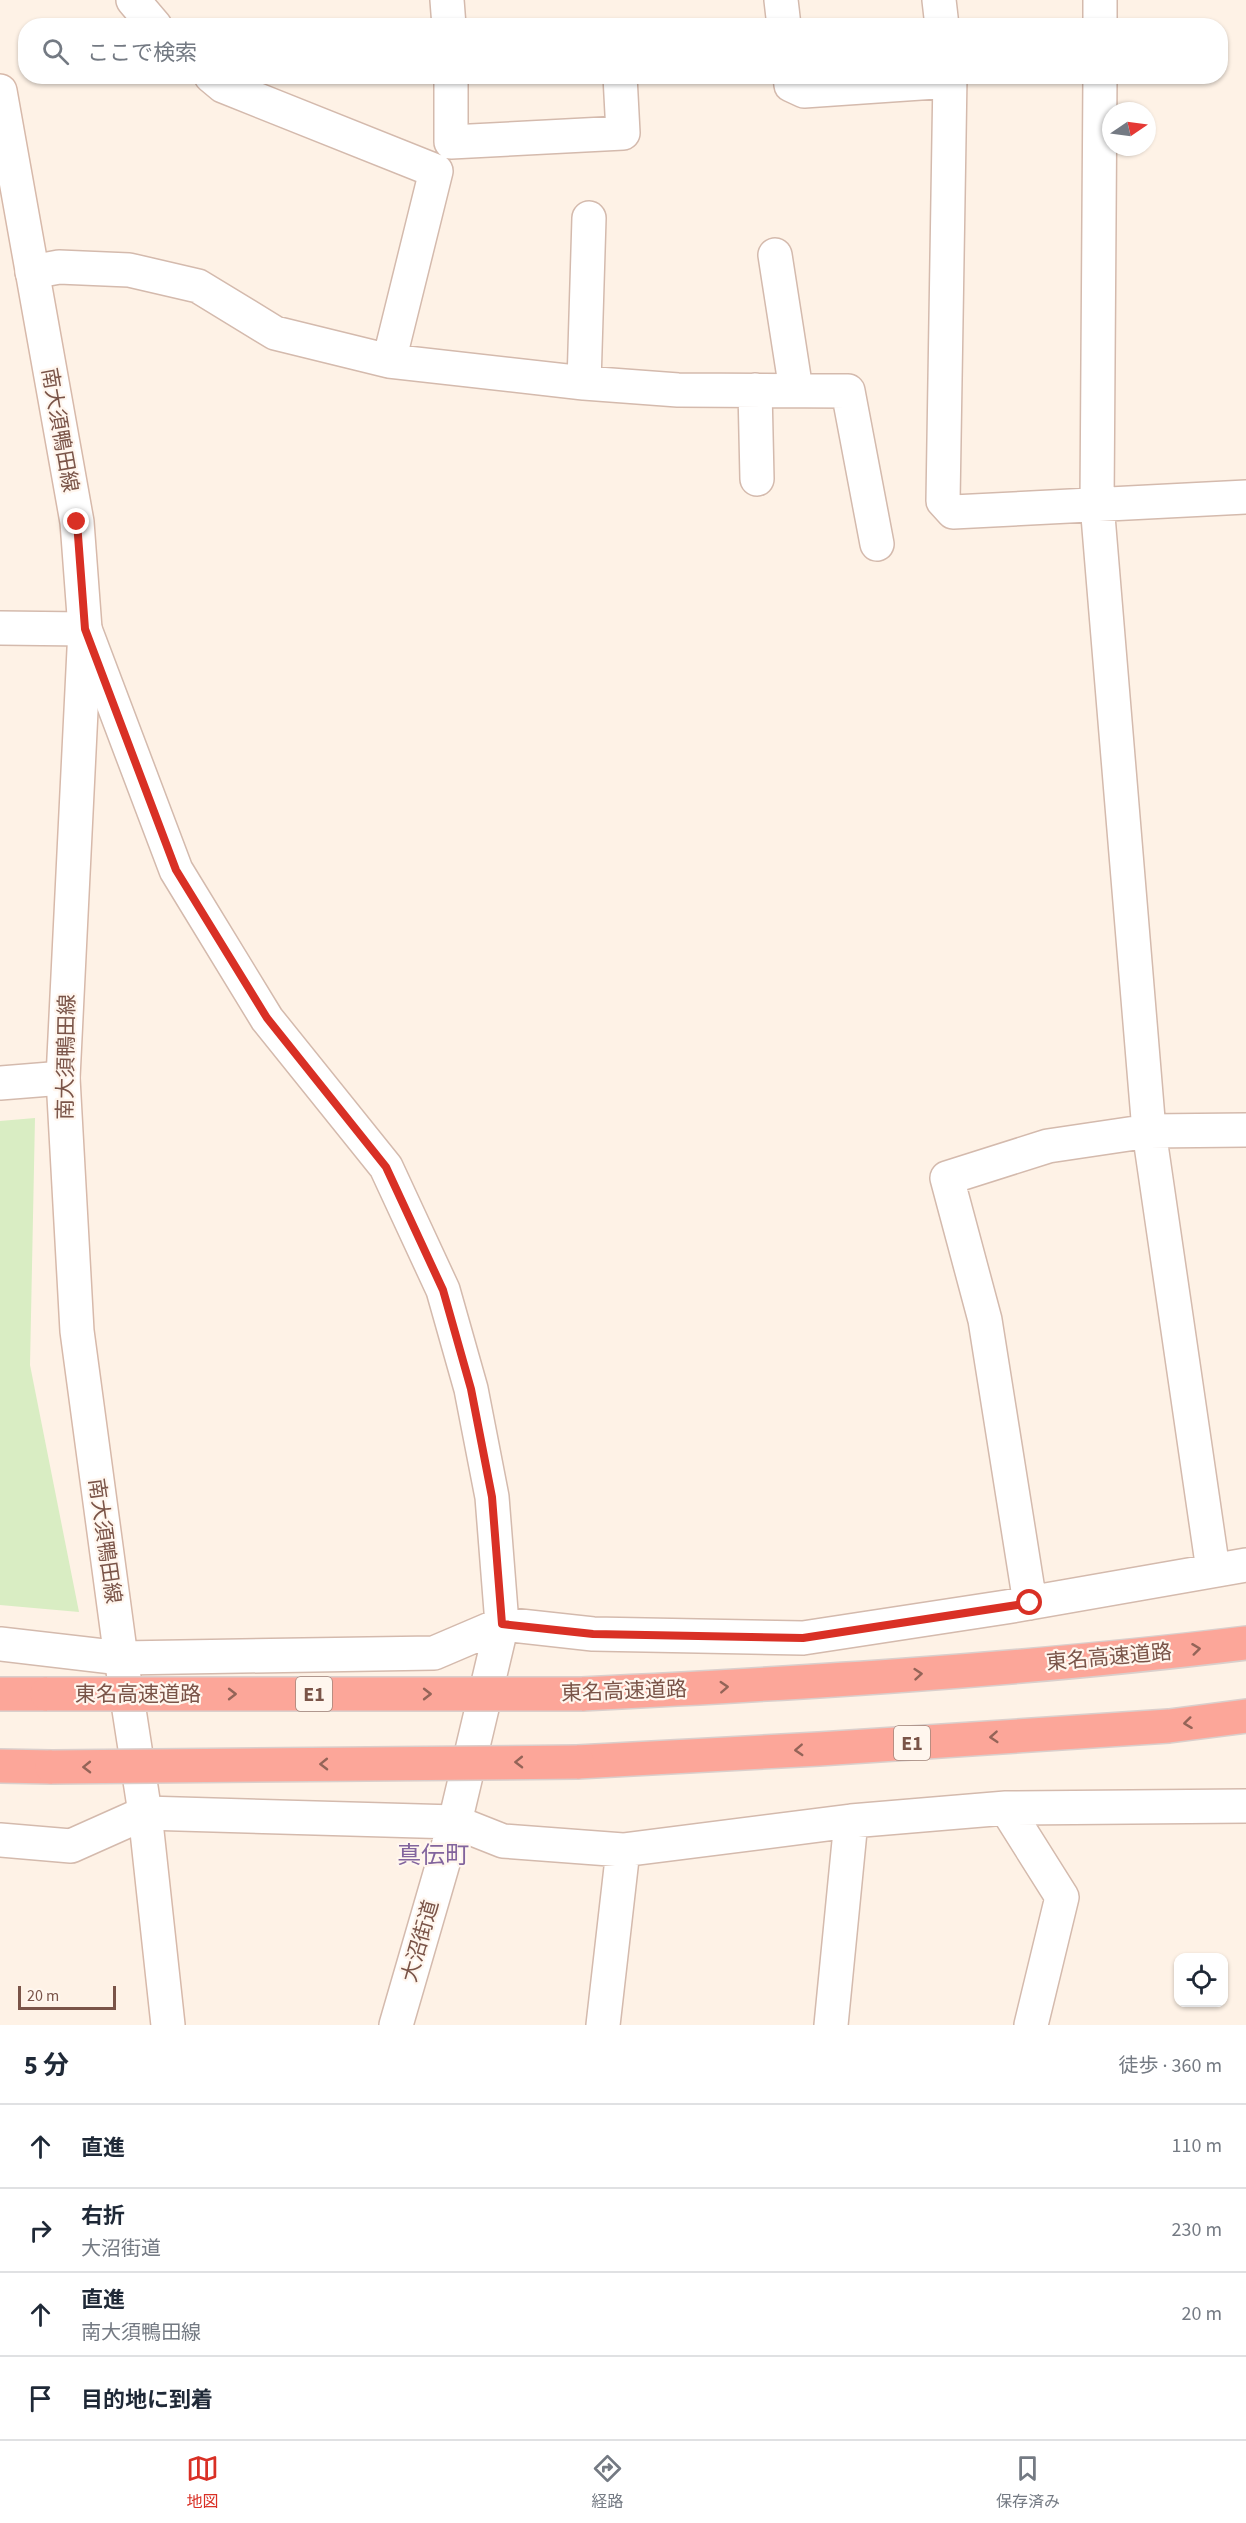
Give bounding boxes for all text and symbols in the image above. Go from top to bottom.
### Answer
search box [18,18,1228,84]
icon: search [39,35,72,68]
text: ここで検索 [87,37,197,69]
north arrow [1102,102,1156,156]
street label: 南大須鴨田線 [34,365,86,495]
route end [63,508,89,534]
street label: 南大須鴨田線 [50,994,82,1120]
street label: 南大須鴨田線 [81,1477,129,1605]
route start [1016,1589,1042,1615]
street label: 東名高速道路 [1045,1637,1173,1677]
one-way arrow [1192,1643,1201,1655]
one-way arrow [914,1668,923,1681]
street label: 東名高速道路 [561,1674,687,1708]
road number: E1 [296,1677,332,1711]
street label: 東名高速道路 [75,1679,201,1709]
one-way arrow [719,1681,728,1694]
one-way arrow [227,1688,236,1700]
one-way arrow [422,1688,431,1700]
one-way arrow [1183,1717,1193,1729]
road number: E1 [894,1726,930,1760]
one-way arrow [989,1731,998,1744]
one-way arrow [794,1744,803,1757]
one-way arrow [514,1756,523,1768]
one-way arrow [319,1758,328,1770]
one-way arrow [82,1761,91,1773]
district label: 真伝町 [397,1838,469,1873]
street label: 大沼街道 [394,1896,446,1986]
map controls [1174,1953,1228,2007]
button: locate [1174,1953,1228,2007]
scale bar [18,1983,116,2010]
text: 20 m [27,1985,59,2007]
text: 5 分 [24,2047,69,2084]
text: 徒歩 · 360 m [1119,2052,1222,2080]
icon: ahead [24,2130,57,2163]
text: 直進 [81,2132,125,2164]
text: 110 m [1172,2132,1222,2160]
text: 右折 [81,2200,125,2232]
icon: right [24,2214,57,2247]
text: 230 m [1172,2216,1222,2244]
text: 大沼街道 [81,2235,161,2263]
text: 直進 [81,2284,125,2316]
icon: ahead [24,2298,57,2331]
text: 20 m [1182,2300,1222,2328]
text: 南大須鴨田線 [81,2319,201,2347]
icon: arrive [24,2382,57,2415]
text: 目的地に到着 [81,2384,213,2416]
tab: 地図 [186,2452,219,2513]
tab: 経路 [591,2452,624,2513]
tab: 保存済み [996,2452,1060,2513]

